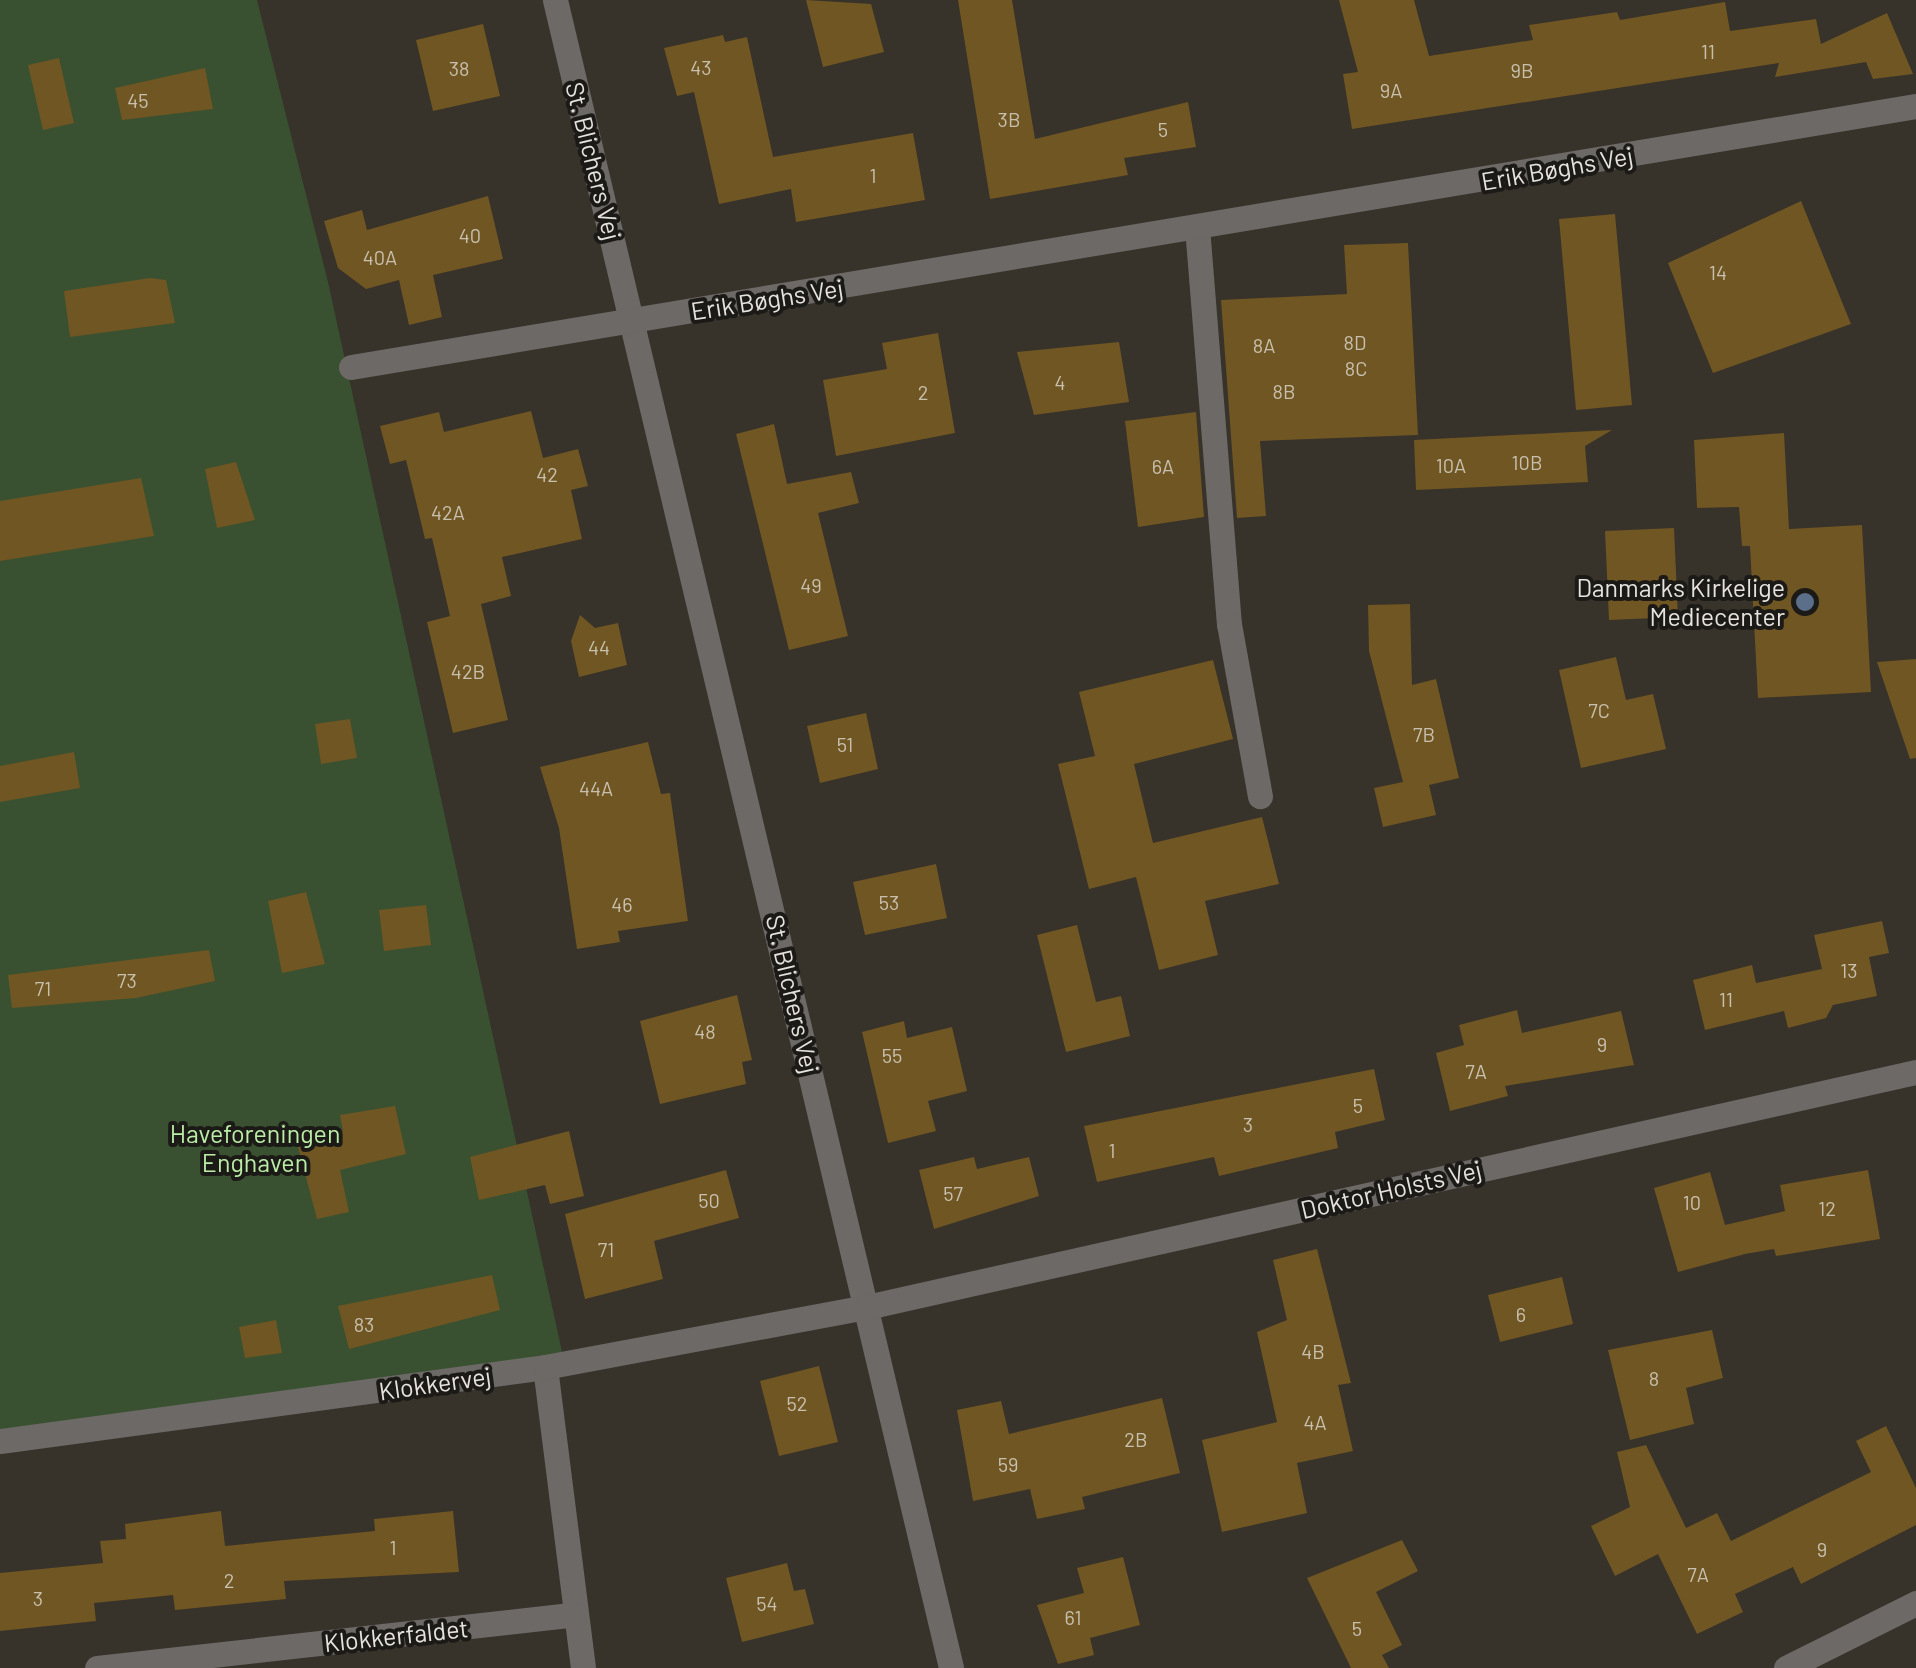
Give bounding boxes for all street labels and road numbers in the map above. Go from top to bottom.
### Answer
street label: St. Blichers Vej [560,79,628,243]
street label: Erik Bøghs Vej [1479,140,1635,196]
street label: Erik Bøghs Vej [689,272,845,326]
street label: St. Blichers Vej [760,912,826,1076]
street label: Doktor Holsts Vej [1298,1154,1484,1224]
street label: Klokkervej [377,1360,493,1406]
street label: Klokkerfaldet [322,1613,470,1657]

